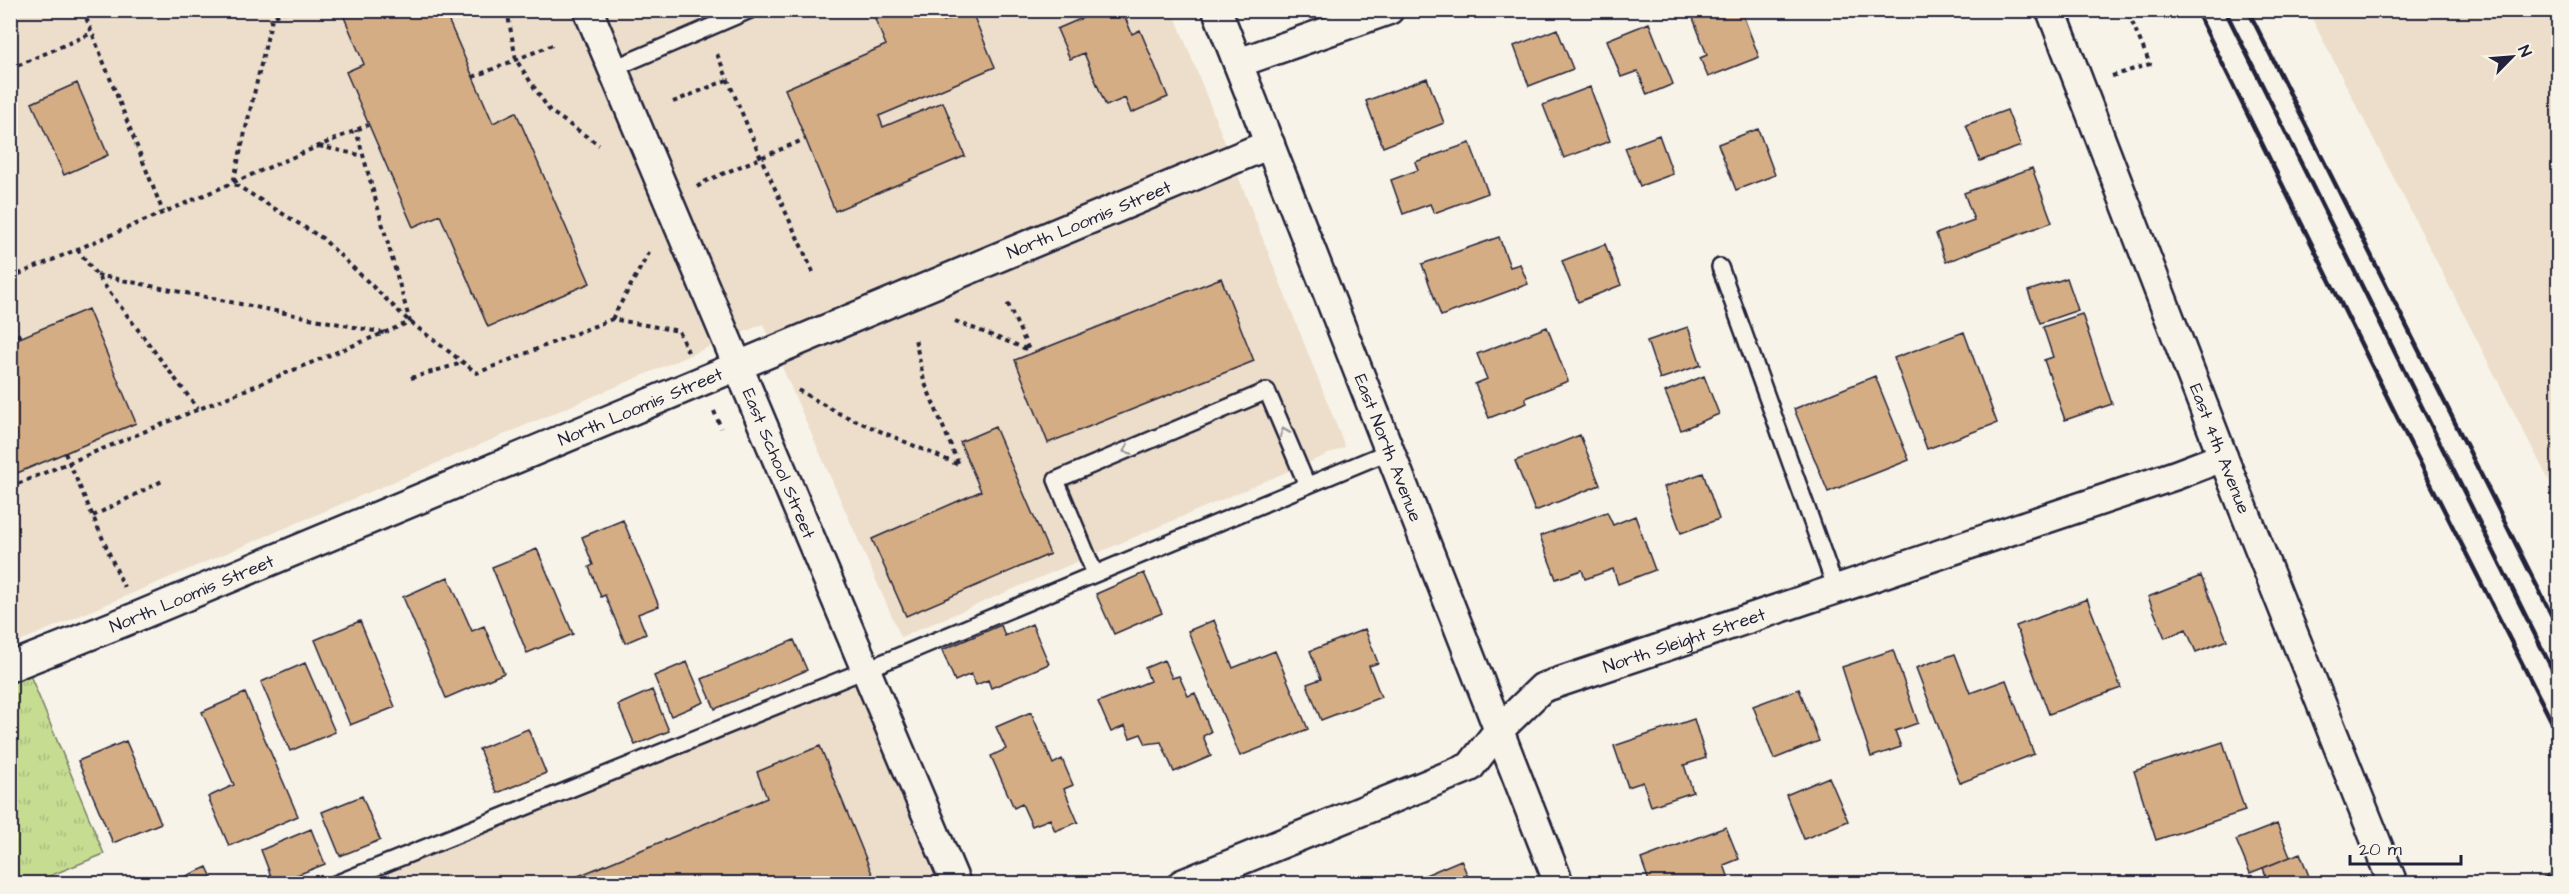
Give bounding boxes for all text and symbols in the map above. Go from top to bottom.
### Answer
north arrow [2482,27,2542,87]
text: N [2513,42,2537,60]
street label: North Loomis Street [1003,174,1176,265]
street label: North Loomis Street [554,361,727,452]
street label: East North Avenue [1348,370,1429,525]
street label: East 4th Avenue [2183,380,2257,517]
street label: East School Street [736,384,822,543]
one-way arrow [1279,427,1291,438]
one-way arrow [1122,443,1133,455]
street label: North Loomis Street [106,548,279,639]
street label: North Sleight Street [1600,601,1769,679]
scale bar [2350,828,2461,866]
text: 20 m [2359,837,2402,862]

